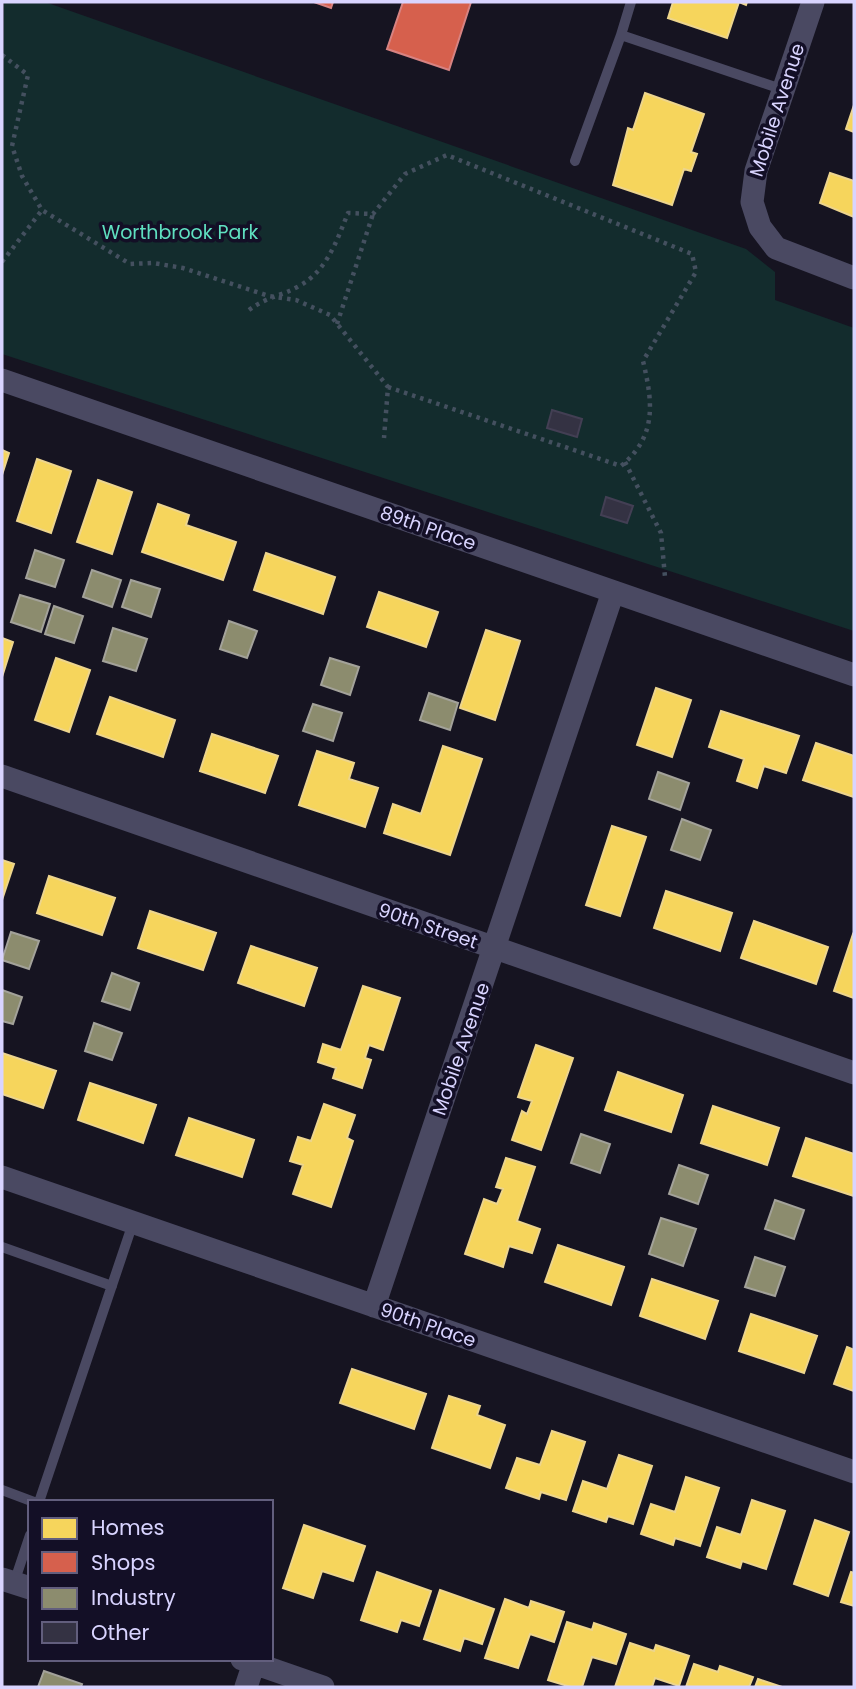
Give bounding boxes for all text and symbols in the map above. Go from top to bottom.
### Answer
street label: Mobile Avenue [743,40,811,180]
park label: Worthbrook Park [102,219,259,246]
street label: 89th Place [376,499,480,557]
street label: 90th Street [375,896,481,956]
street label: Mobile Avenue [426,979,496,1119]
street label: 90th Place [376,1296,480,1354]
legend [28,1500,273,1661]
text: Homes [91,1513,165,1542]
text: Shops [91,1548,155,1577]
text: Industry [91,1583,176,1612]
text: Other [91,1618,150,1647]

